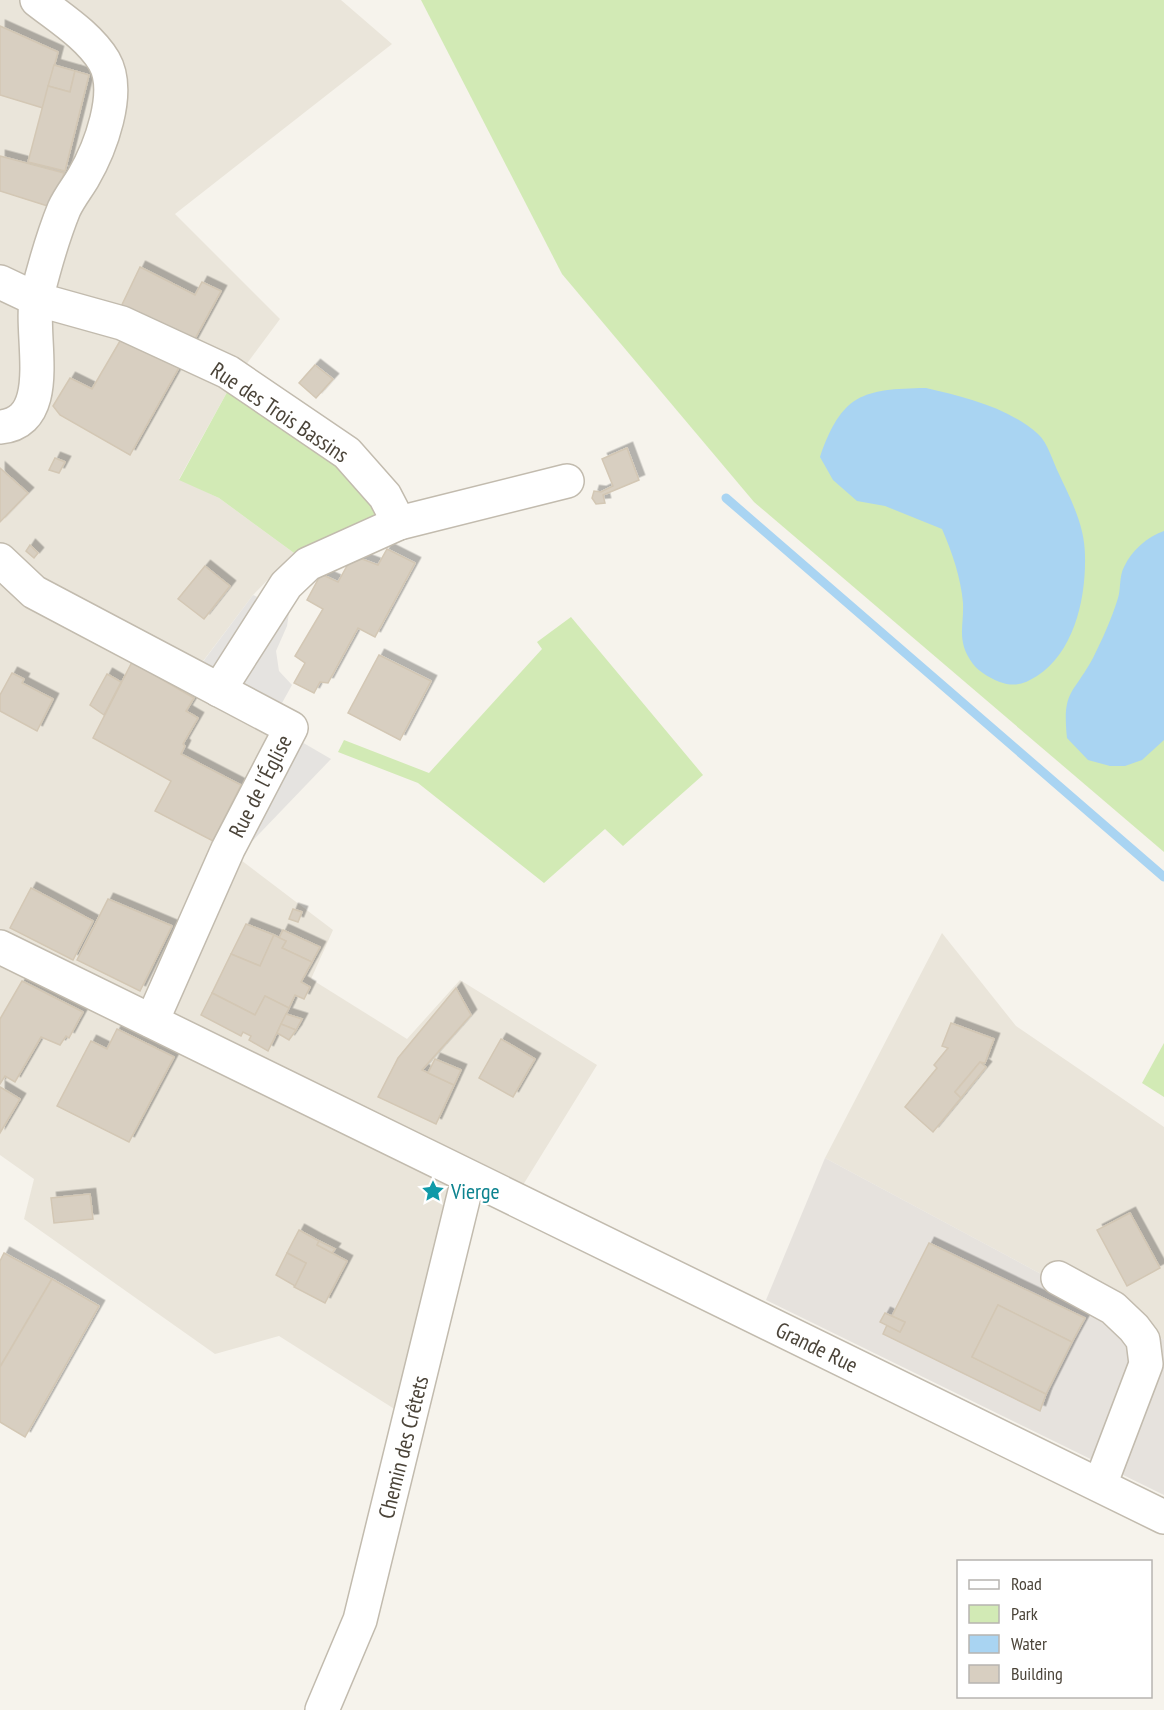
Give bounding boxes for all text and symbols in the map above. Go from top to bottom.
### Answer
street label: Rue des Trois Bassins [206,356,354,468]
street label: Rue de l'Église [222,730,298,842]
place label: Vierge [450,1177,500,1205]
place icon: Vierge [420,1178,446,1204]
street label: Grande Rue [771,1315,863,1379]
street label: Chemin des Crêtets [372,1373,434,1521]
legend [957,1560,1152,1698]
text: Road [1011,1572,1042,1595]
text: Park [1011,1602,1038,1625]
text: Water [1011,1632,1047,1655]
text: Building [1011,1662,1063,1685]

